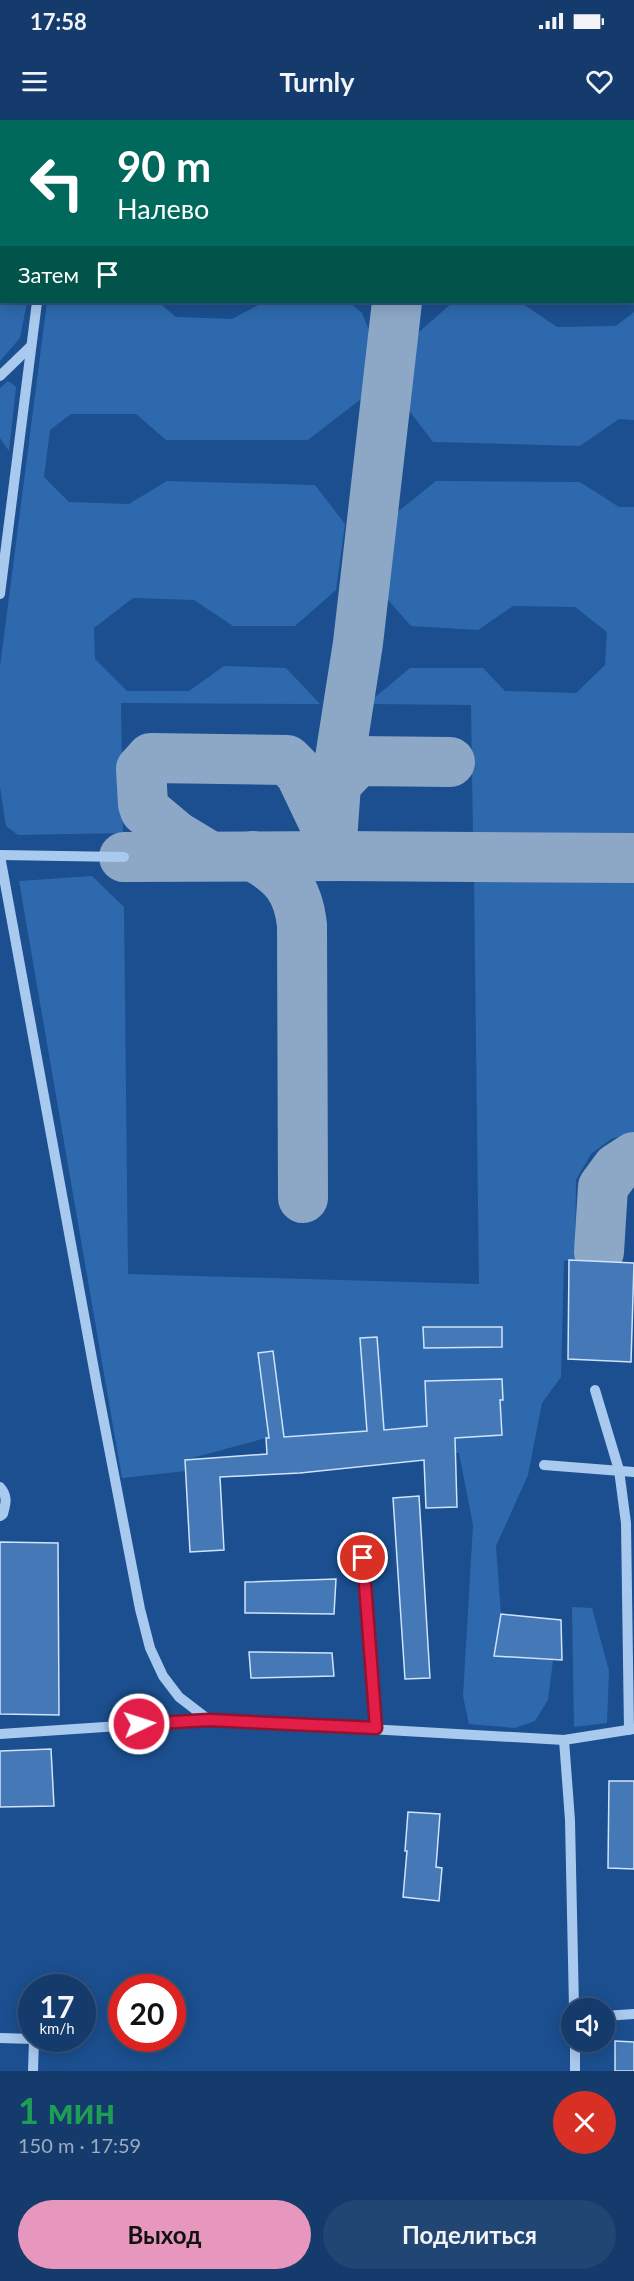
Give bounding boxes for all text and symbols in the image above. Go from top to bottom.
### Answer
text: 17:58 [30,8,87,35]
icon: menu [18,65,51,98]
text: Turnly [279,65,355,98]
icon: heart [583,65,616,98]
text: 90 m [117,141,211,191]
icon: left [18,144,96,222]
text: Налево [117,192,209,225]
icon: arrive [91,258,124,291]
text: Затем [18,261,79,288]
pin [337,1532,388,1583]
icon: arrive [346,1541,379,1574]
position arrow [107,1692,171,1756]
speed limit sign: 20 [108,1974,186,2052]
text: 17 [40,1988,74,2024]
map controls [561,1998,615,2052]
button: sound [561,1998,615,2052]
text: km/h [39,2019,75,2037]
text: 1 мин [18,2088,115,2132]
button: close [553,2091,616,2154]
text: 150 m · 17:59 [18,2133,141,2157]
button: Выход [18,2200,311,2269]
button: Поделиться [323,2200,616,2269]

